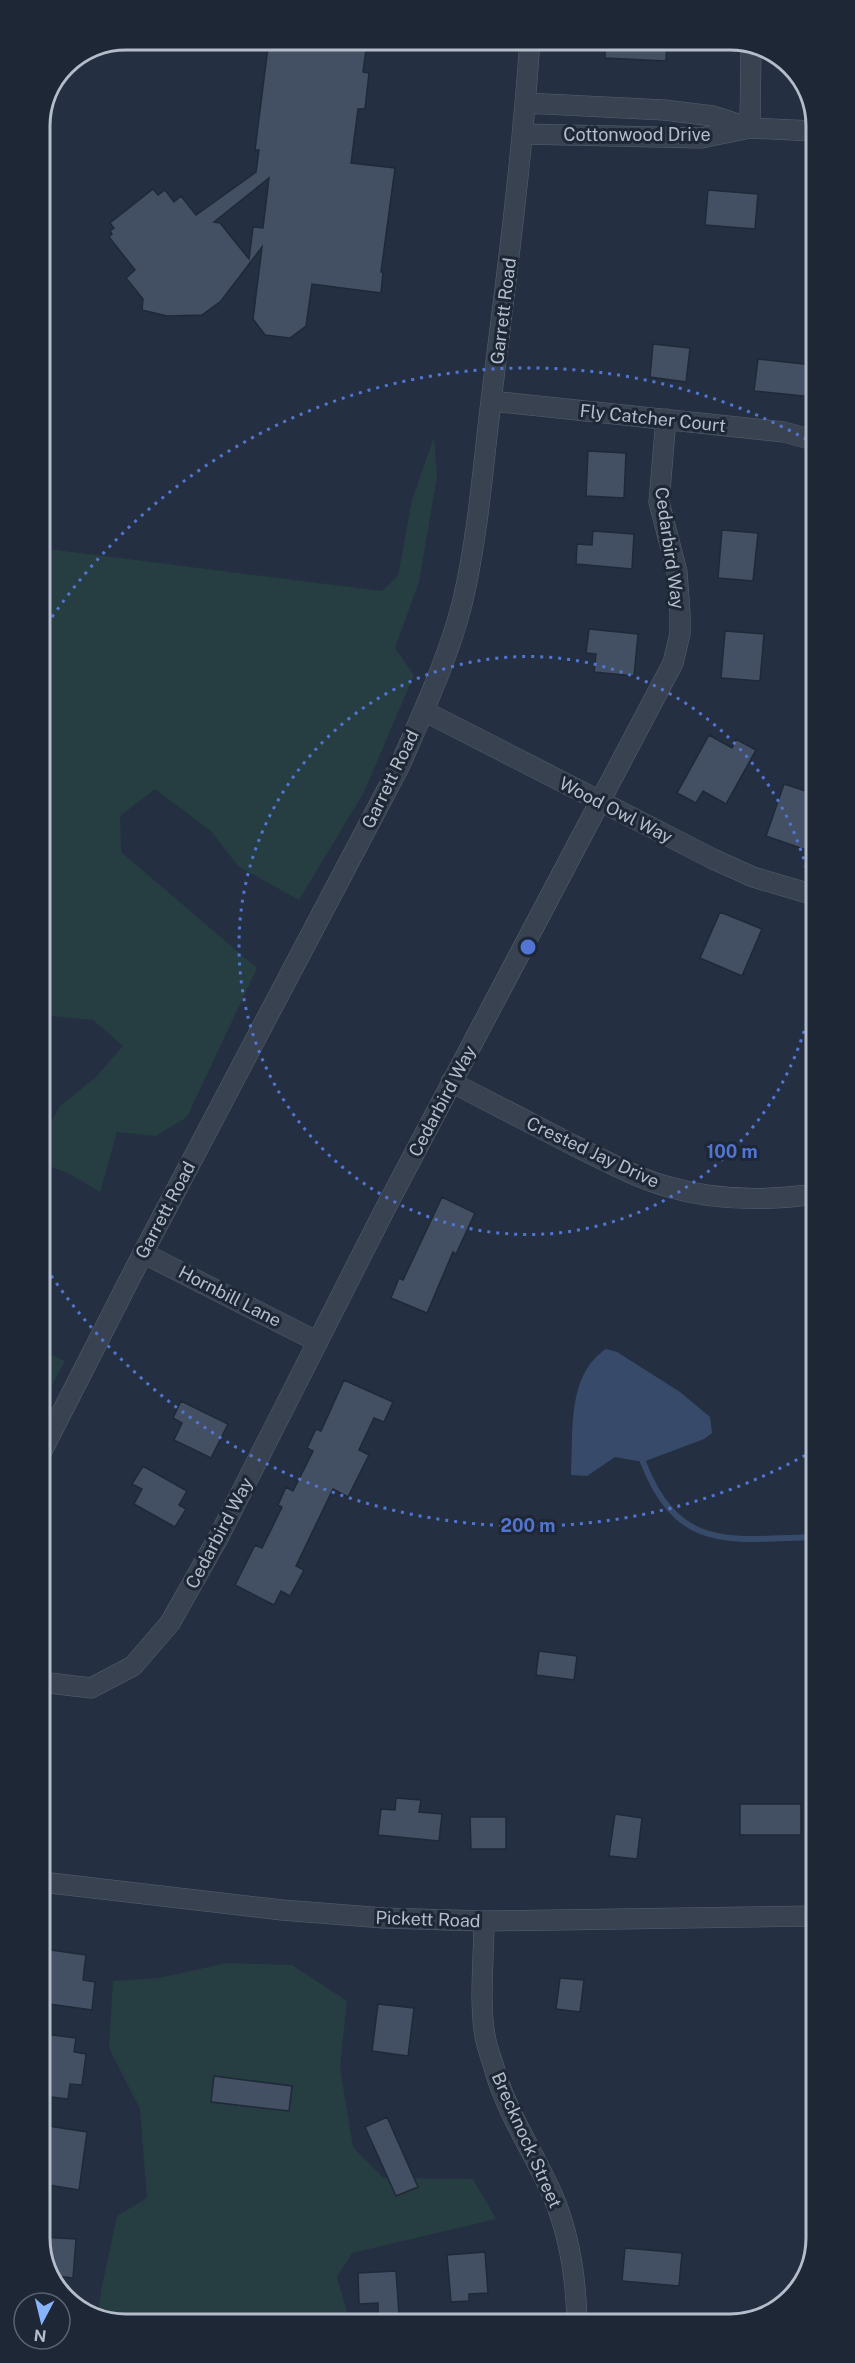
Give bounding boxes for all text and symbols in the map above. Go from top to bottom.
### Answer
street label: Cottonwood Drive [563,124,711,145]
street label: Garrett Road [486,257,520,365]
street label: Fly Catcher Court [579,400,727,436]
street label: Cedarbird Way [651,486,689,611]
street label: Garrett Road [357,726,423,832]
street label: Wood Owl Way [556,772,676,848]
centre of rings [518,937,538,957]
street label: Cedarbird Way [404,1042,480,1160]
street label: Crested Jay Drive [523,1112,663,1192]
text: 100 m [706,1141,758,1162]
street label: Garrett Road [131,1158,199,1262]
street label: Hornbill Lane [175,1261,285,1331]
street label: Cedarbird Way [181,1474,257,1592]
text: 200 m [501,1515,555,1536]
street label: Pickett Road [375,1907,481,1931]
street label: Brecknock Street [488,2069,566,2211]
north arrow [12,2291,72,2351]
text: N [33,2325,48,2346]

